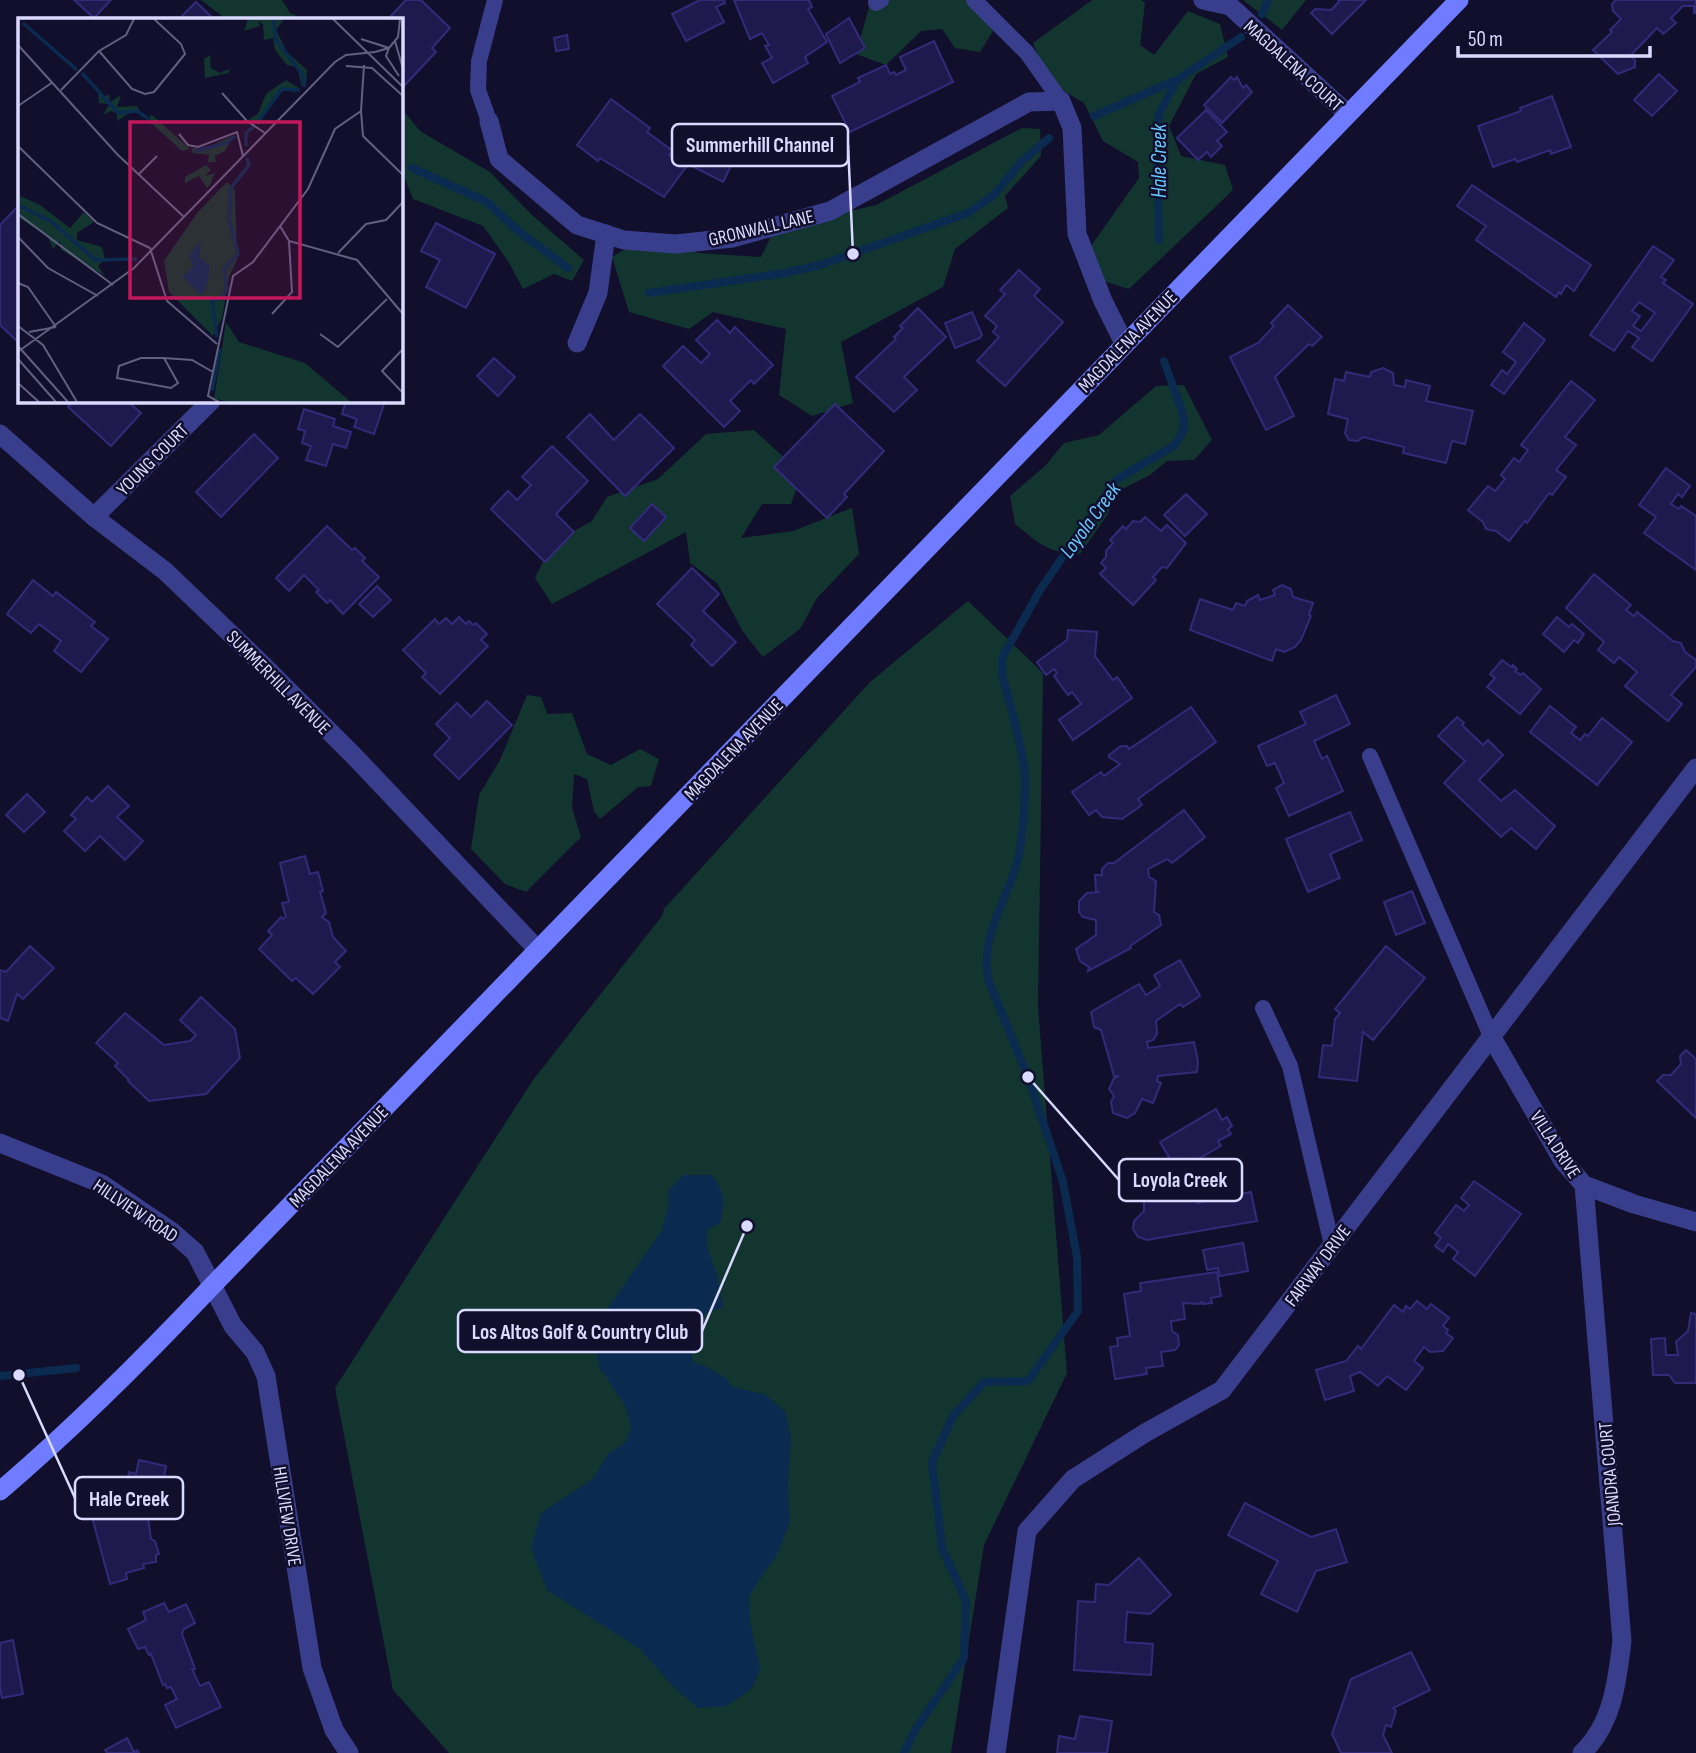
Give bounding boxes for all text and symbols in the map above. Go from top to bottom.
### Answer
scale bar [1458,14,1650,58]
street label: MAGDALENA COURT [1239,15,1348,117]
inset map [18,18,402,402]
text: 50 m [1468,27,1503,52]
water label: Hale Creek [1147,123,1172,198]
callout: Summerhill Channel [672,124,848,166]
text: Summerhill Channel [686,133,834,158]
street label: GRONWALL LANE [706,205,816,252]
street label: MAGDALENA AVENUE [1074,286,1182,398]
street label: YOUNG COURT [112,419,194,501]
water label: Loyola Creek [1055,477,1127,563]
street label: SUMMERHILL AVENUE [221,626,335,740]
street label: MAGDALENA AVENUE [680,694,788,806]
street label: MAGDALENA AVENUE [285,1101,393,1213]
street label: VILLA DRIVE [1524,1107,1585,1183]
callout: Loyola Creek [1119,1159,1242,1201]
text: Loyola Creek [1133,1168,1228,1193]
street label: HILLVIEW ROAD [88,1174,182,1248]
street label: FAIRWAY DRIVE [1280,1221,1356,1311]
callout: Los Altos Golf & Country Club [458,1310,702,1352]
text: Los Altos Golf & Country Club [472,1320,688,1345]
street label: JOANDRA COURT [1594,1421,1627,1528]
street label: HILLVIEW DRIVE [267,1465,306,1568]
callout: Hale Creek [75,1477,183,1519]
text: Hale Creek [89,1487,169,1512]

